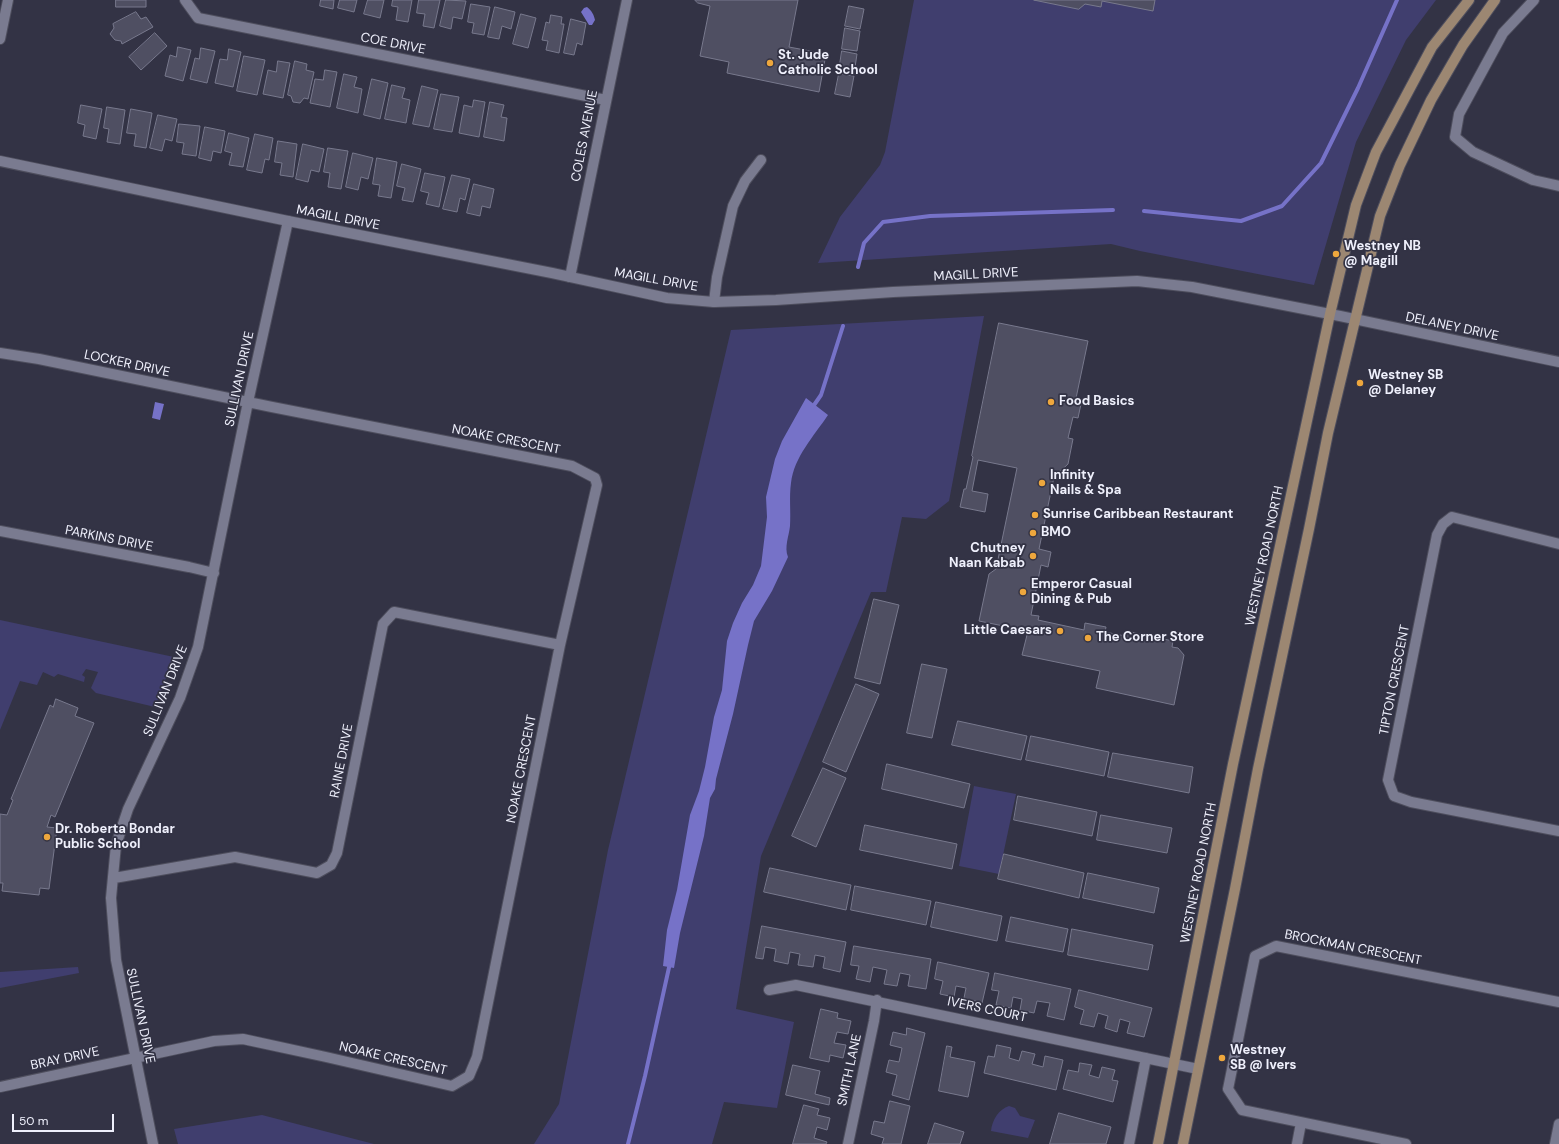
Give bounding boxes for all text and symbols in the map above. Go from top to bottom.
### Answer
street label: COE DRIVE [359,30,427,58]
place label: St. Jude Catholic School [778,48,878,79]
marker: St. Jude Catholic School [765,58,775,68]
street label: COLES AVENUE [568,89,602,183]
street label: MAGILL DRIVE [295,202,381,234]
place label: Westney NB @ Magill [1344,239,1421,270]
marker: Westney NB @ Magill [1331,249,1341,259]
street label: MAGILL DRIVE [613,265,699,295]
street label: MAGILL DRIVE [933,265,1019,285]
street label: DELANEY DRIVE [1404,310,1500,344]
street label: SULLIVAN DRIVE [222,330,258,428]
street label: LOCKER DRIVE [83,347,171,381]
place label: Westney SB @ Delaney [1368,368,1443,399]
marker: Westney SB @ Delaney [1355,378,1365,388]
place label: Food Basics [1059,394,1135,410]
marker: Food Basics [1046,397,1056,407]
street label: NOAKE CRESCENT [450,422,562,458]
place label: Infinity Nails & Spa [1050,468,1121,499]
marker: Infinity Nails & Spa [1037,478,1047,488]
street label: WESTNEY ROAD NORTH [1243,484,1287,628]
place label: Sunrise Caribbean Restaurant [1043,507,1233,523]
marker: Sunrise Caribbean Restaurant [1030,510,1040,520]
street label: PARKINS DRIVE [64,523,154,555]
place label: BMO [1041,525,1071,541]
marker: BMO [1028,528,1038,538]
place label: Chutney Naan Kabab [949,541,1025,572]
marker: Chutney Naan Kabab [1028,551,1038,561]
place label: Emperor Casual Dining & Pub [1031,577,1132,608]
marker: Emperor Casual Dining & Pub [1018,587,1028,597]
place label: Little Caesars [964,623,1052,639]
street label: TIPTON CRESCENT [1377,624,1413,736]
marker: Little Caesars [1055,626,1065,636]
place label: The Corner Store [1096,630,1204,646]
marker: The Corner Store [1083,633,1093,643]
street label: SULLIVAN DRIVE [141,643,191,739]
street label: NOAKE CRESCENT [504,713,540,825]
street label: RAINE DRIVE [327,723,357,799]
street label: WESTNEY ROAD NORTH [1178,801,1220,945]
place label: Dr. Roberta Bondar Public School [55,822,175,853]
marker: Dr. Roberta Bondar Public School [42,832,52,842]
street label: BROCKMAN CRESCENT [1283,927,1423,969]
street label: SULLIVAN DRIVE [122,967,158,1065]
street label: IVERS COURT [946,994,1028,1026]
street label: SMITH LANE [835,1033,865,1107]
street label: NOAKE CRESCENT [338,1039,448,1079]
place label: Westney SB @ Ivers [1230,1043,1296,1074]
street label: BRAY DRIVE [29,1044,101,1074]
marker: Westney SB @ Ivers [1217,1053,1227,1063]
scale bar [14,1106,116,1132]
text: 50 m [19,1113,48,1129]

